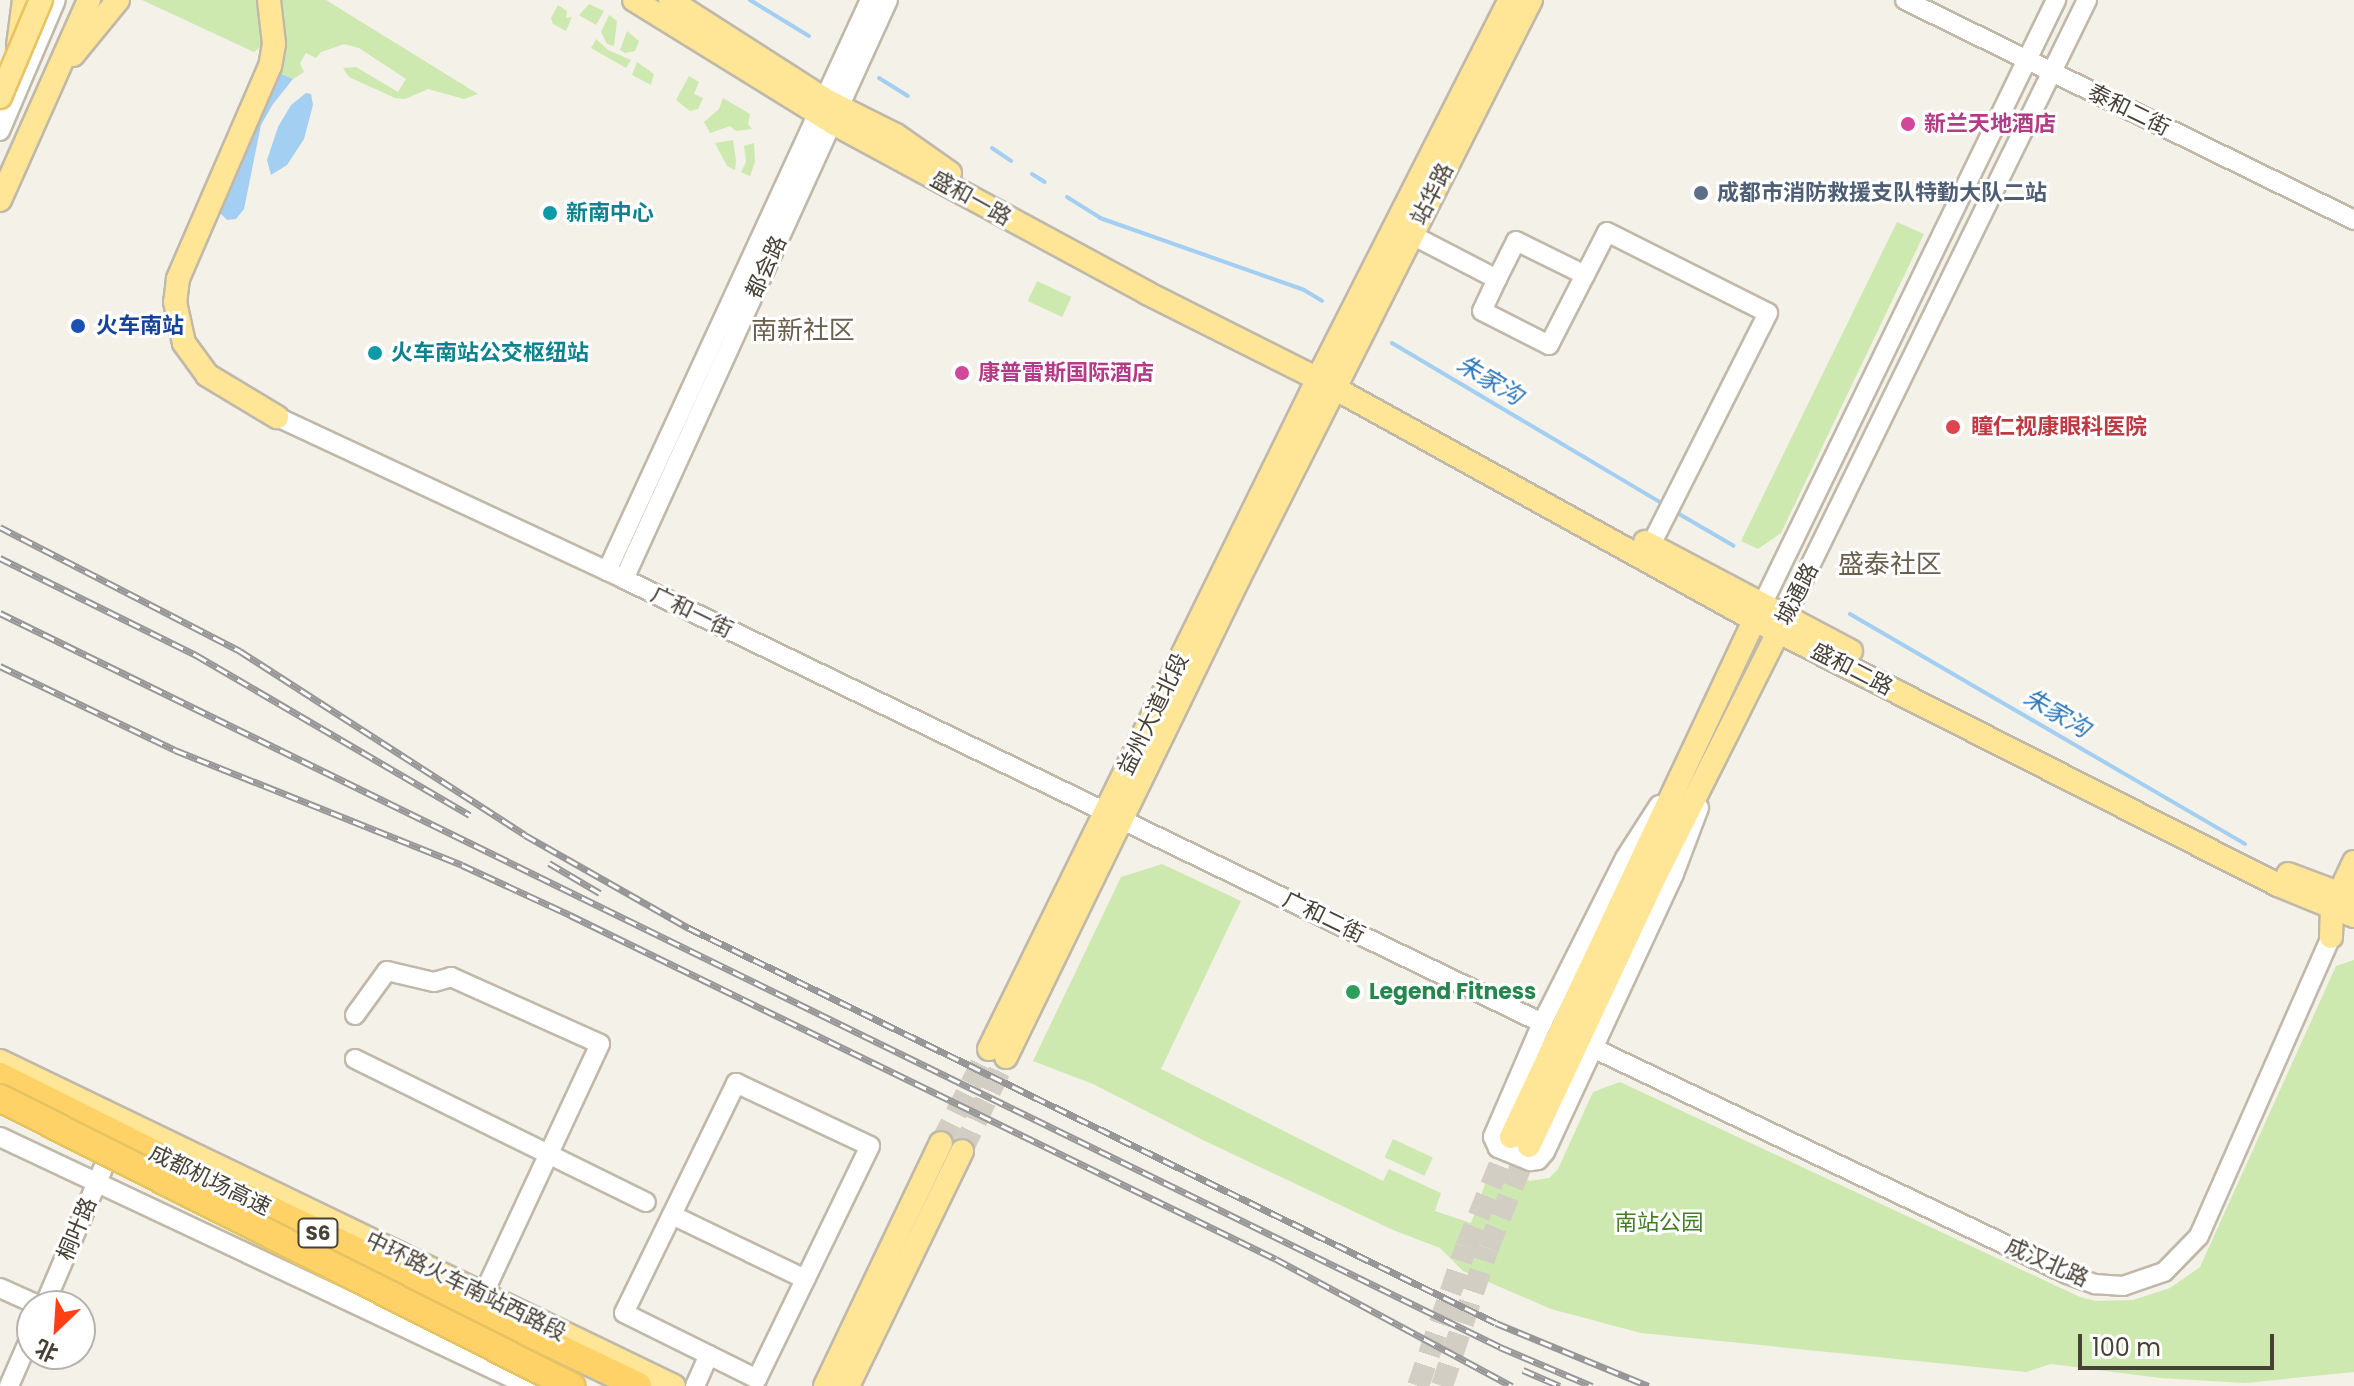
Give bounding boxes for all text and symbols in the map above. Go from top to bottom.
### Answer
street label: 泰和二街 [2084,79,2174,141]
place label: 新兰天地酒店 [1924,111,2056,137]
marker: 新兰天地酒店 [1899,115,1917,133]
street label: 站华路 [1405,159,1459,229]
street label: 盛和一路 [926,165,1016,231]
place label: 成都市消防救援支队特勤大队二站 [1717,180,2047,206]
marker: 成都市消防救援支队特勤大队二站 [1692,184,1710,202]
place label: 新南中心 [566,200,654,226]
marker: 新南中心 [541,204,559,222]
street label: 都会路 [740,232,792,302]
place label: 火车南站 [96,313,184,339]
marker: 火车南站 [67,315,89,337]
district label: 南新社区 [751,315,855,347]
place label: 火车南站公交枢纽站 [391,340,589,366]
marker: 火车南站公交枢纽站 [366,344,384,362]
water label: 朱家沟 [1452,349,1528,411]
place label: 康普雷斯国际酒店 [978,360,1154,386]
marker: 康普雷斯国际酒店 [953,364,971,382]
place label: 瞳仁视康眼科医院 [1971,414,2147,440]
marker: 瞳仁视康眼科医院 [1942,416,1964,438]
district label: 盛泰社区 [1838,549,1942,581]
street label: 城通路 [1770,559,1824,629]
street label: 广和一街 [647,581,737,643]
street label: 盛和二路 [1807,637,1897,701]
street label: 益州大道北段 [1112,649,1194,779]
water label: 朱家沟 [2019,683,2095,743]
street label: 广和二街 [1279,886,1369,948]
place label: Legend Fitness [1369,979,1536,1005]
marker: Legend Fitness [1344,983,1362,1001]
street label: 成都机场高速 [145,1139,275,1221]
street label: 桐叶路 [52,1193,102,1265]
park label: 南站公园 [1615,1210,1703,1236]
road number: S6 [296,1217,340,1249]
street label: 中环路火车南站西路段 [361,1226,571,1346]
street label: 成汉北路 [2001,1232,2093,1292]
north arrow [16,1290,96,1370]
scale bar [2082,1318,2278,1368]
text: 100 m [2092,1331,2161,1364]
text: 北 [30,1332,63,1369]

